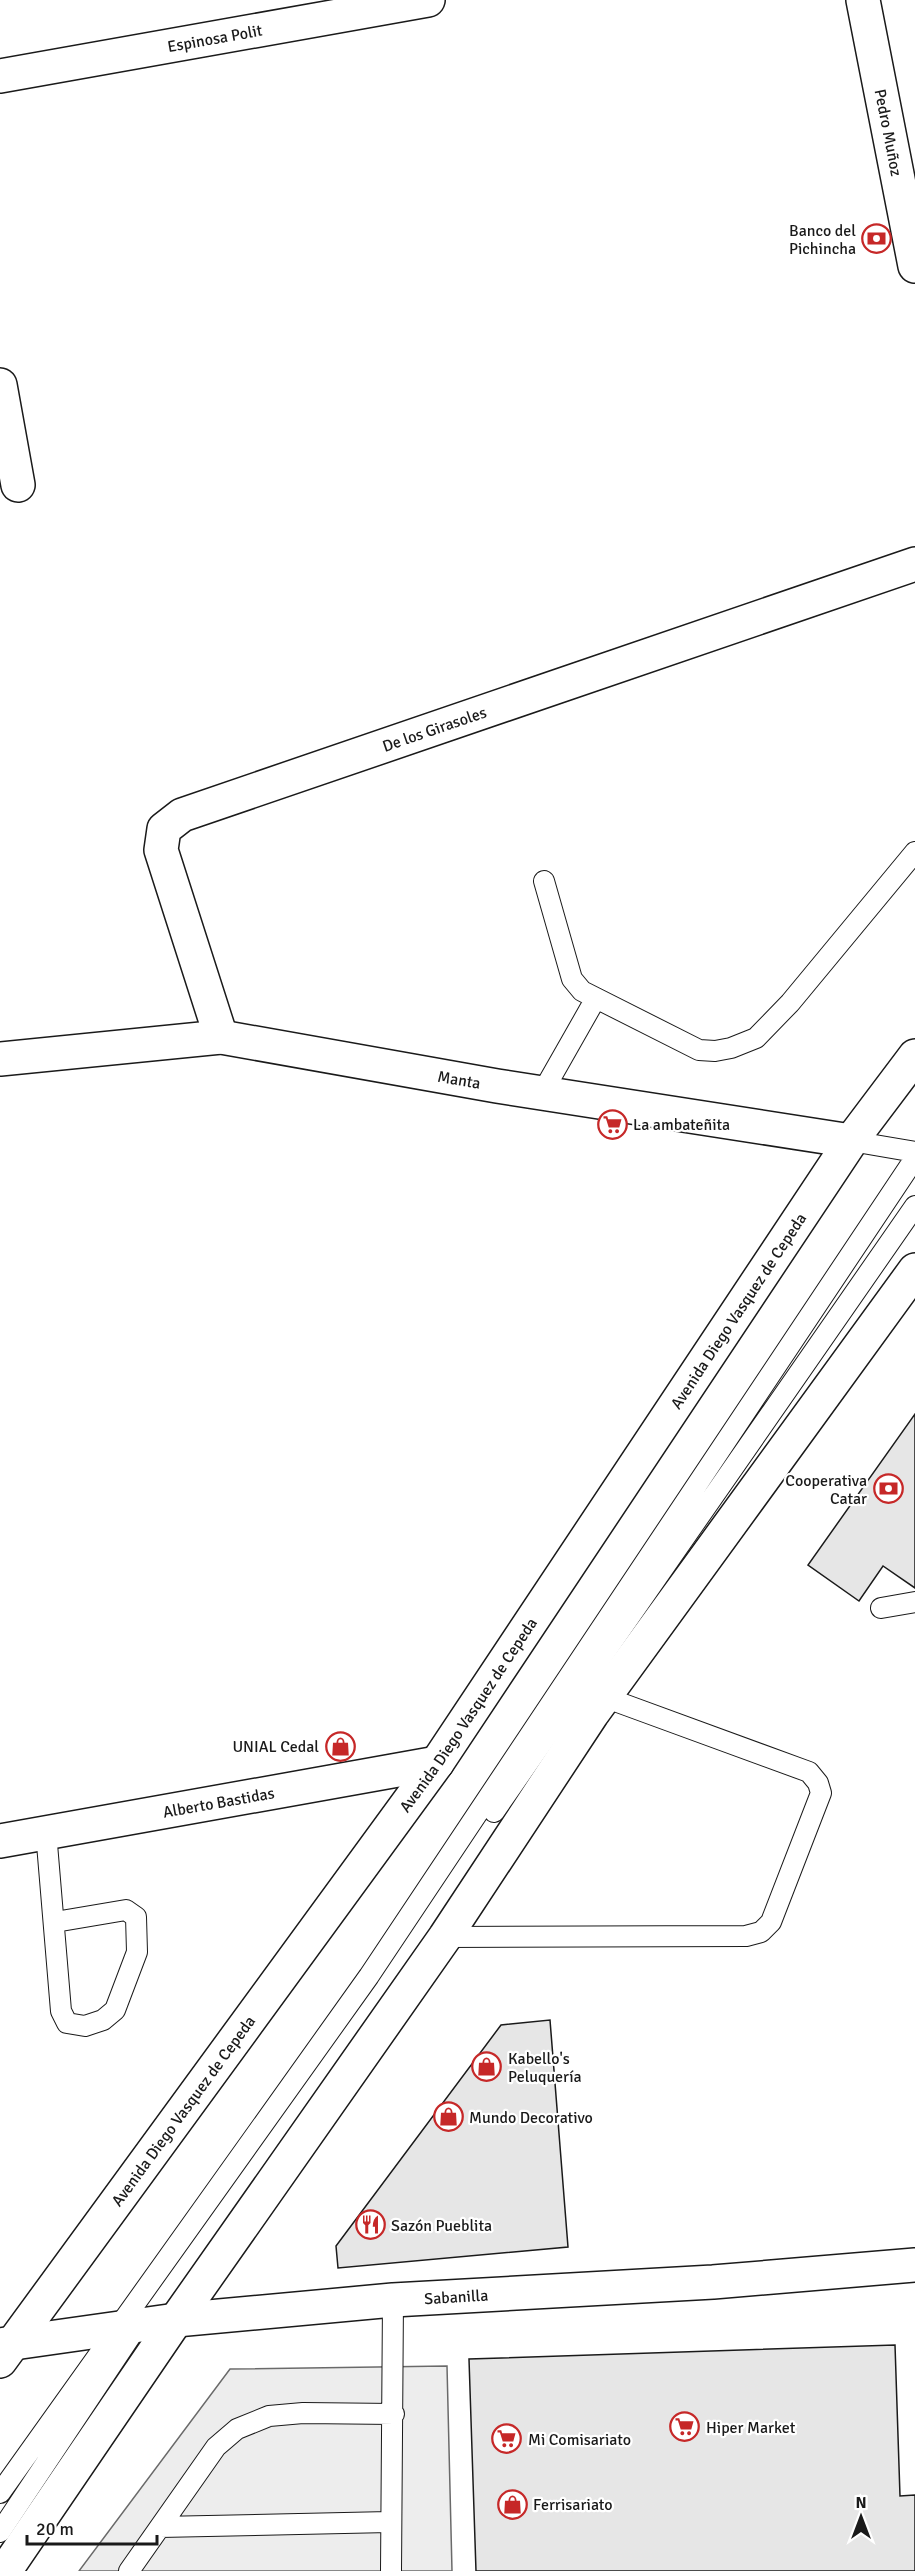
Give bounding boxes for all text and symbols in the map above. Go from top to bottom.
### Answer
street label: Espinosa Polit [166,21,264,57]
street label: Pedro Muñoz [870,87,906,178]
place label: Banco del Pichincha [789,221,856,259]
bank icon: Banco del Pichincha [861,223,893,255]
street label: De los Girasoles [380,703,489,757]
street label: Manta [436,1067,482,1094]
supermarket icon: La ambateñita [596,1108,628,1140]
place label: La ambateñita [633,1115,730,1135]
street label: Avenida Diego Vasquez de Cepeda [667,1209,811,1413]
place label: Cooperativa Catar [785,1471,867,1509]
bank icon: Cooperativa Catar [872,1473,904,1505]
street label: Avenida Diego Vasquez de Cepeda [395,1614,542,1817]
shop icon: UNIAL Cedal [324,1730,356,1762]
place label: UNIAL Cedal [232,1737,319,1757]
street label: Alberto Bastidas [161,1783,276,1823]
street label: Avenida Diego Vasquez de Cepeda [107,2012,260,2211]
place label: Kabello's Peluquería [508,2049,582,2087]
shop icon: Kabello's Peluquería [471,2051,503,2083]
shop icon: Mundo Decorativo [432,2101,464,2133]
place label: Mundo Decorativo [469,2108,593,2128]
restaurant icon: Sazón Pueblita [354,2209,386,2241]
place label: Sazón Pueblita [391,2216,492,2236]
street label: Sabanilla [424,2286,489,2309]
supermarket icon: Hiper Market [669,2411,701,2443]
place label: Hiper Market [706,2418,796,2438]
supermarket icon: Mi Comisariato [491,2423,523,2455]
place label: Mi Comisariato [528,2430,631,2450]
north arrow [831,2487,891,2547]
shop icon: Ferrisariato [496,2488,528,2520]
text: N [855,2493,867,2513]
place label: Ferrisariato [533,2495,613,2515]
scale bar [27,2508,158,2546]
text: 20 m [36,2518,74,2540]

